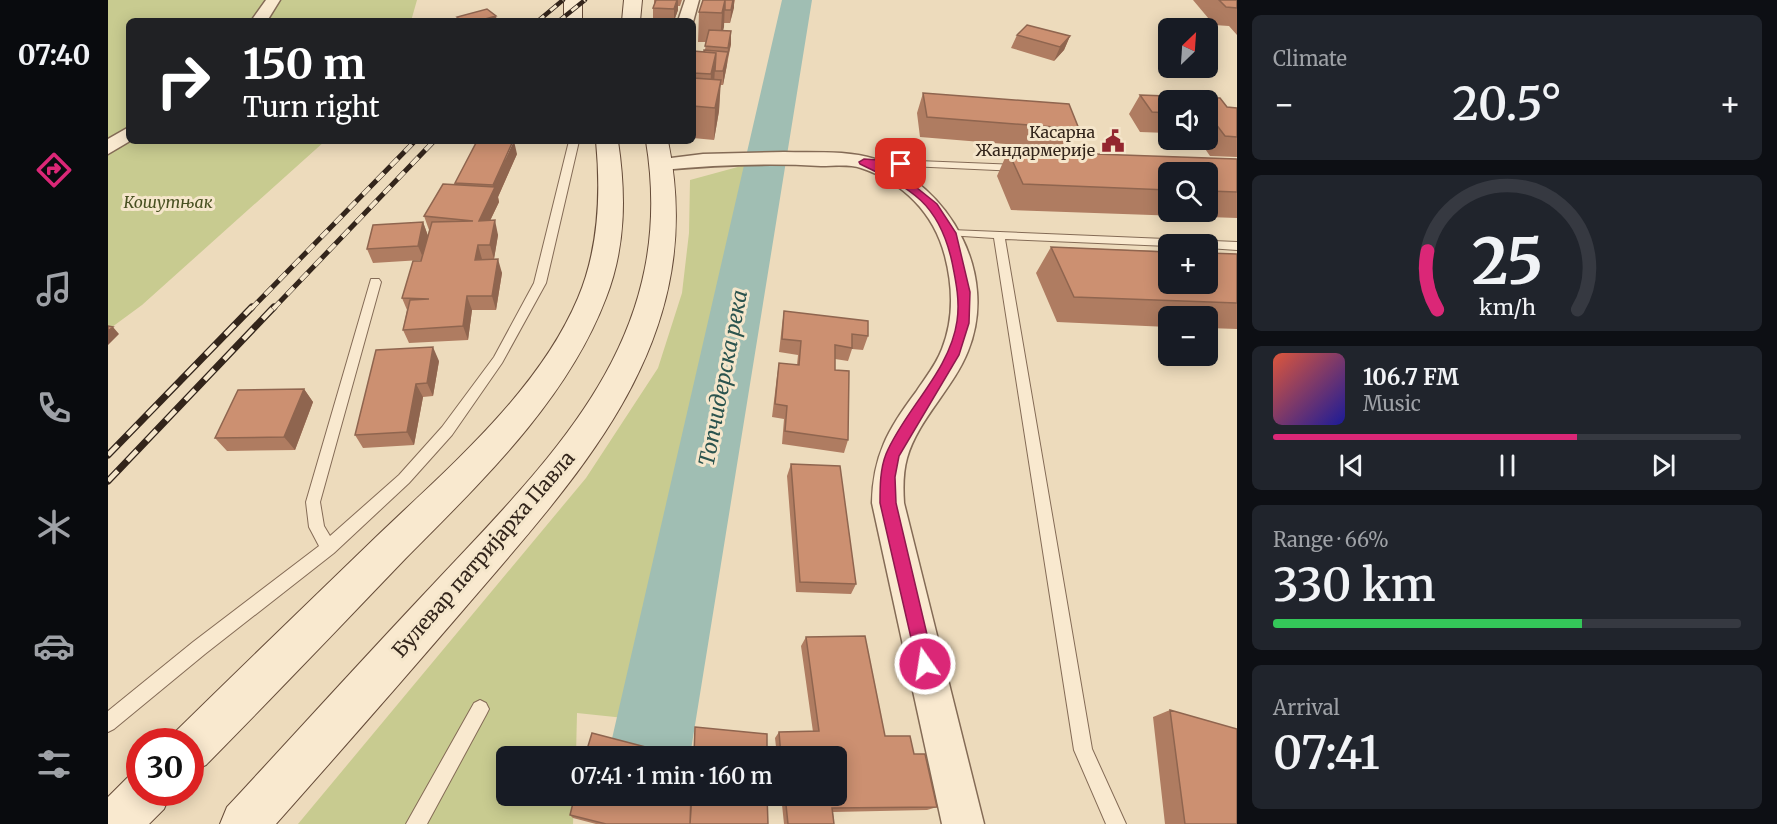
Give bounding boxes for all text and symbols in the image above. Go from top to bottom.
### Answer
north arrow [1158,18,1218,78]
map controls [1158,18,1218,366]
text: 07:40 [18,38,90,72]
text: 150 m [243,38,365,90]
icon: right [144,42,222,120]
text: Climate [1273,46,1347,71]
text: 20.5° [1452,76,1562,132]
text: − [1273,84,1295,125]
text: + [1719,84,1741,125]
text: Turn right [243,90,380,124]
button: sound [1158,90,1218,150]
place label: Касарна Жандармерије [976,122,1095,160]
public building icon: Касарна Жандармерије [1100,128,1126,154]
pin [875,138,926,189]
icon: arrive [884,147,917,180]
icon: directions [33,149,75,191]
button: search [1158,162,1218,222]
park label: Кошутњак [123,192,213,212]
text: 25 [1471,223,1543,301]
button: + [1158,234,1218,294]
icon: music [33,268,75,310]
water label: Топчидерска река [693,288,753,468]
text: km/h [1479,294,1535,321]
button: − [1158,306,1218,366]
text: 106.7 FM [1363,363,1459,391]
icon: phone [33,387,75,429]
text: Music [1363,391,1421,416]
street label: Булевар патријарха Павла [387,445,580,662]
icon: previous [1335,449,1368,482]
icon: pause [1491,449,1524,482]
icon: next [1647,449,1680,482]
icon: climate [33,506,75,548]
text: Range · 66% [1273,527,1389,552]
text: 330 km [1273,557,1436,613]
icon: car [33,625,75,667]
position arrow [893,632,957,696]
text: Arrival [1273,695,1340,720]
text: 07:41 [1273,725,1380,781]
speed limit sign: 30 [126,728,204,806]
icon: filters [33,743,75,785]
text: 07:41 · 1 min · 160 m [570,762,773,790]

